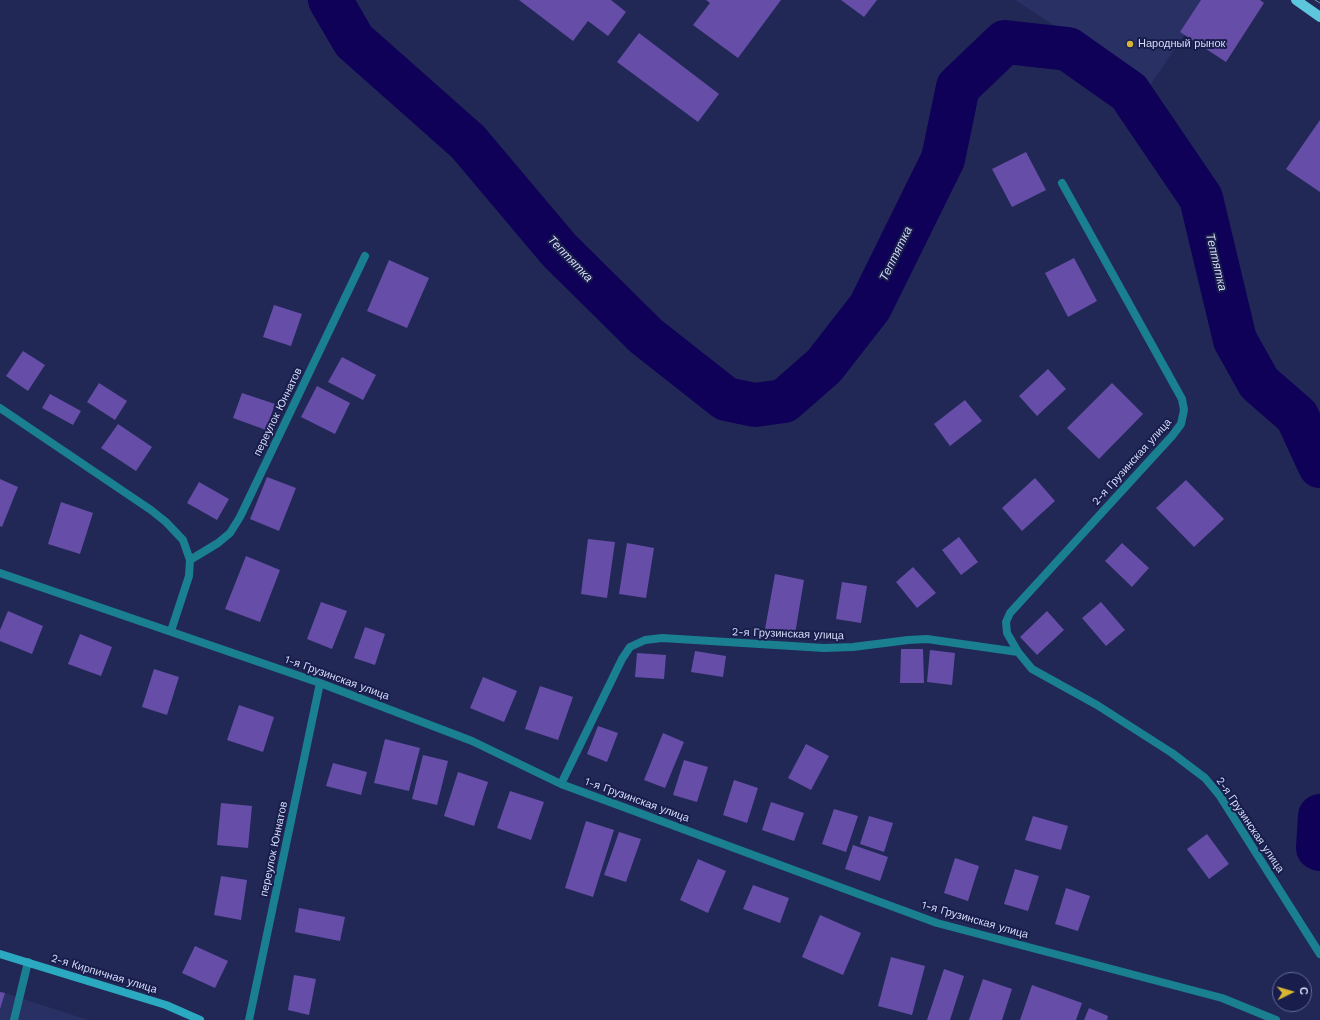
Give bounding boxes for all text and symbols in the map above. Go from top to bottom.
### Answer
place label: Народный рынок [1138,37,1225,51]
marker: Народный рынок [1125,39,1135,49]
water label: Тептятка [877,224,915,284]
water label: Тептятка [1202,232,1230,292]
water label: Тептятка [544,233,596,285]
street label: переулок Юннатов [251,366,305,458]
street label: 2-я Грузинская улица [1090,416,1174,508]
street label: 2-я Грузинская улица [732,625,844,643]
street label: 1-я Грузинская улица [283,653,391,703]
street label: 1-я Грузинская улица [583,775,691,825]
street label: 2-я Грузинская улица [1213,775,1287,875]
street label: переулок Юннатов [257,800,291,898]
street label: 1-я Грузинская улица [920,898,1030,942]
street label: 2-я Кирпичная улица [49,952,159,996]
north arrow [1272,972,1312,1012]
text: С [1297,986,1310,996]

